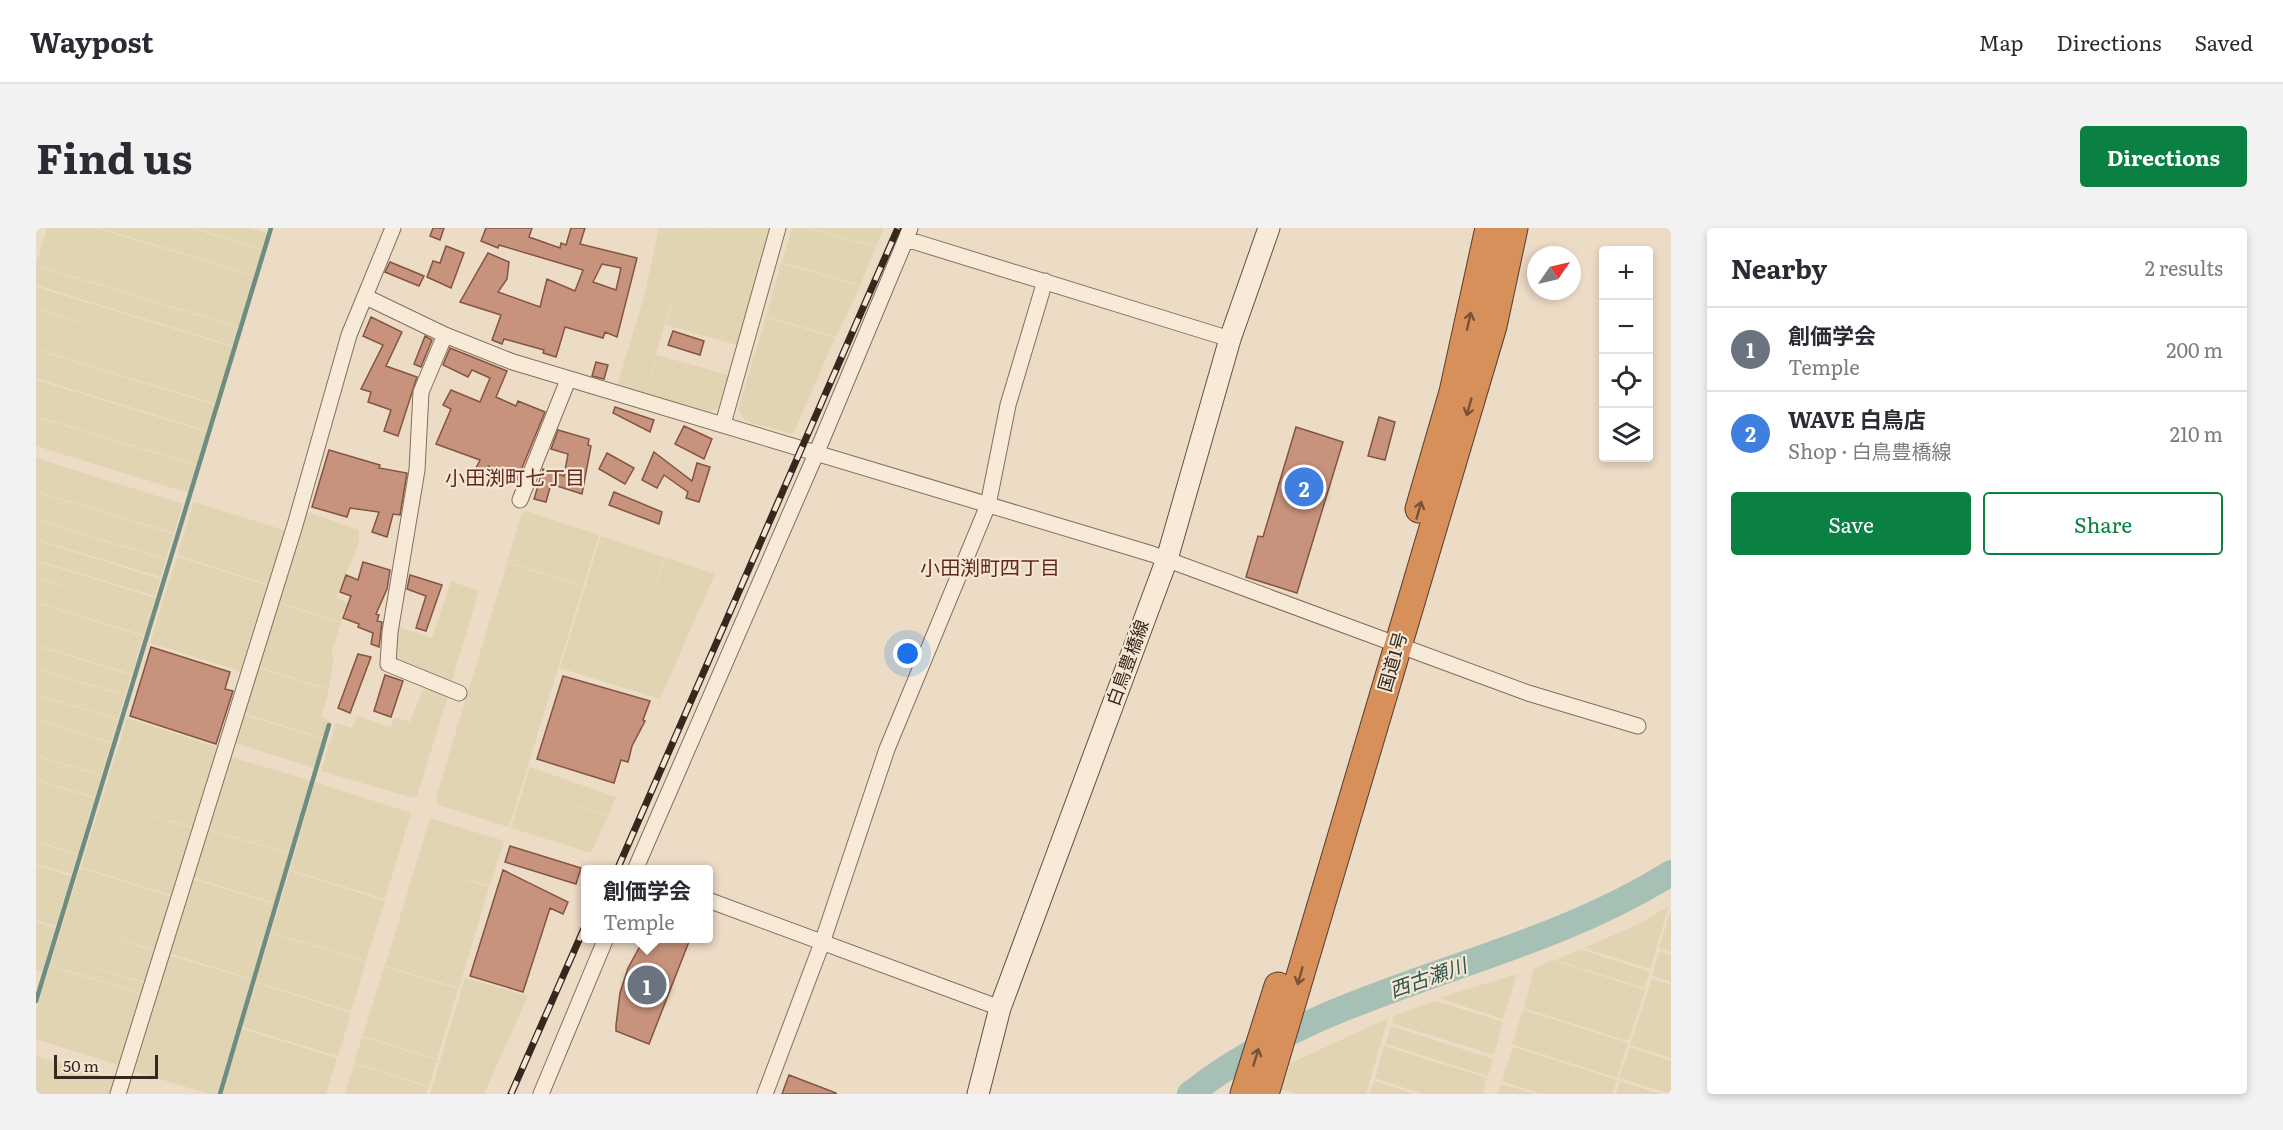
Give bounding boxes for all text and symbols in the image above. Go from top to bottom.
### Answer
text: Waypost [30,20,154,62]
text: Map [1979,26,2024,57]
text: Directions [2057,26,2162,57]
text: Saved [2195,26,2253,57]
text: Find us [36,125,193,187]
button: Directions [2080,126,2247,187]
north arrow [1527,246,1581,300]
map controls [1599,246,1653,462]
button: + [1599,246,1653,300]
text: Nearby [1731,248,1827,287]
text: 2 results [2145,252,2223,282]
button: − [1599,300,1653,354]
one-way arrow [1463,312,1475,331]
text: 創価学会 [1788,318,1876,351]
text: 1 [1746,334,1755,364]
text: 200 m [2166,334,2223,364]
text: Temple [1788,351,1860,381]
button: locate [1599,354,1653,408]
one-way arrow [1463,397,1474,416]
text: WAVE 白鳥店 [1788,402,1926,435]
button: layers [1599,408,1653,462]
text: 2 [1745,418,1756,448]
text: 210 m [2170,418,2223,448]
text: Shop · 白鳥豊橋線 [1788,435,1952,465]
district label: 小田渕町七丁目 [445,461,585,491]
pin: 2 [1284,464,1324,510]
button: Save [1731,492,1971,555]
button: Share [1983,492,2223,555]
one-way arrow [1414,501,1425,520]
district label: 小田渕町四丁目 [920,551,1060,581]
street label: 白鳥豊橋線 [1099,616,1155,709]
street label: 国道1号 [1370,628,1413,695]
your location [893,639,922,668]
popup [581,865,713,943]
text: 創価学会 [603,873,691,906]
text: Temple [603,906,675,936]
water label: 西古瀬川 [1385,948,1472,1003]
pin: 1 [628,962,666,1008]
one-way arrow [1294,966,1305,985]
one-way arrow [1251,1048,1262,1067]
scale bar [54,1052,158,1080]
text: 50 m [63,1053,99,1077]

